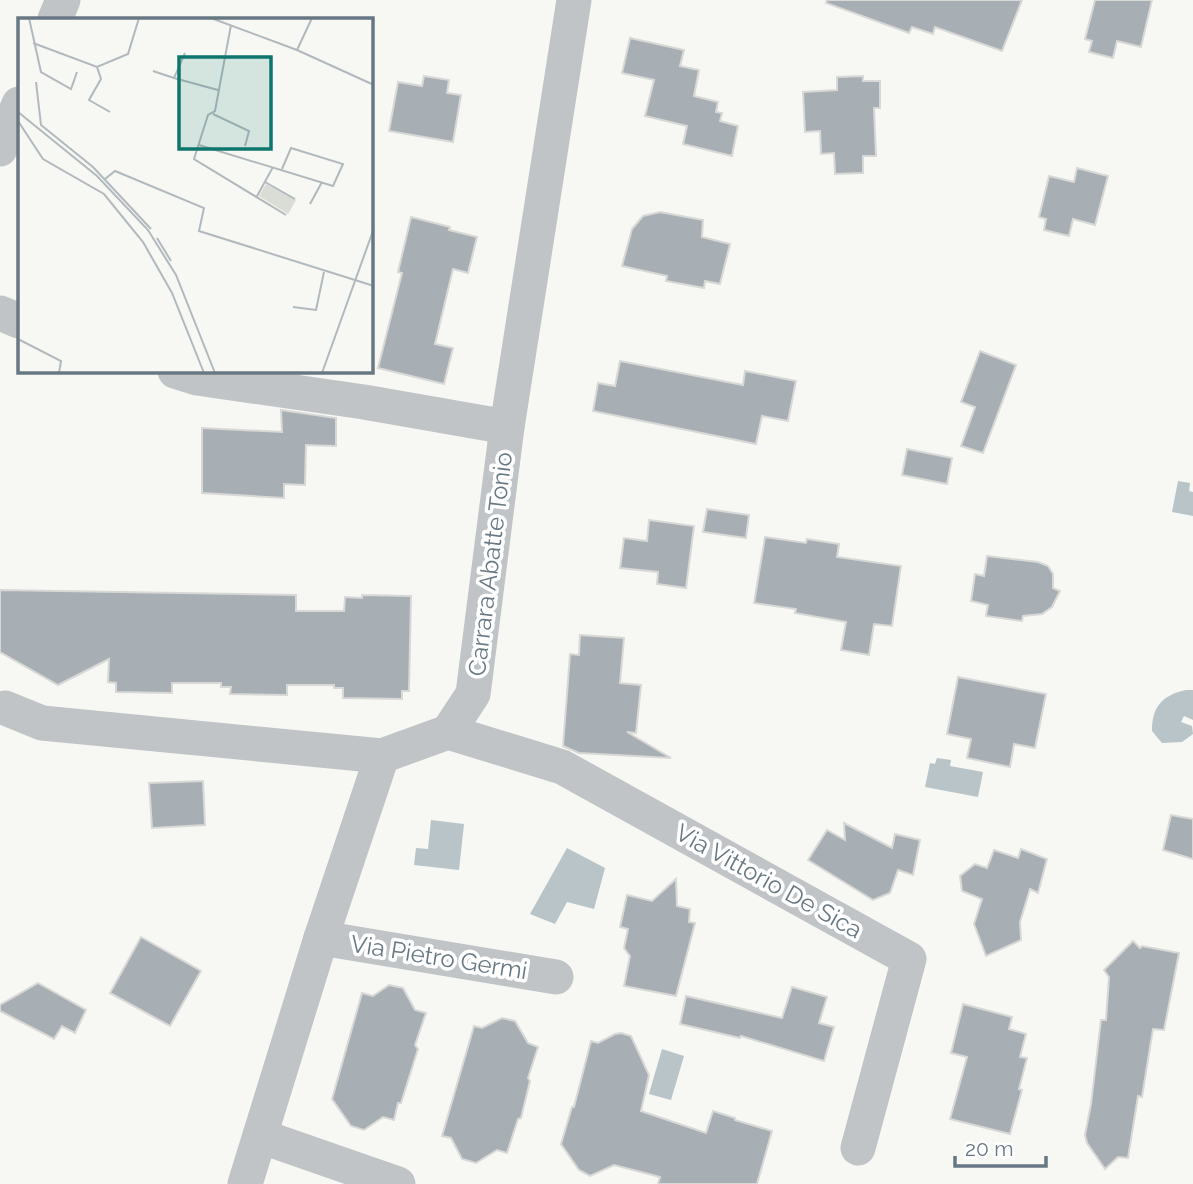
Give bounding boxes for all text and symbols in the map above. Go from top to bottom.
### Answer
inset map [18,18,373,373]
street label: Carrara Abatte Tonio [462,450,518,678]
street label: Via Vittorio De Sica [671,818,867,944]
street label: Via Pietro Germi [349,929,529,985]
scale bar [955,1124,1046,1168]
text: 20 m [965,1136,1013,1161]

